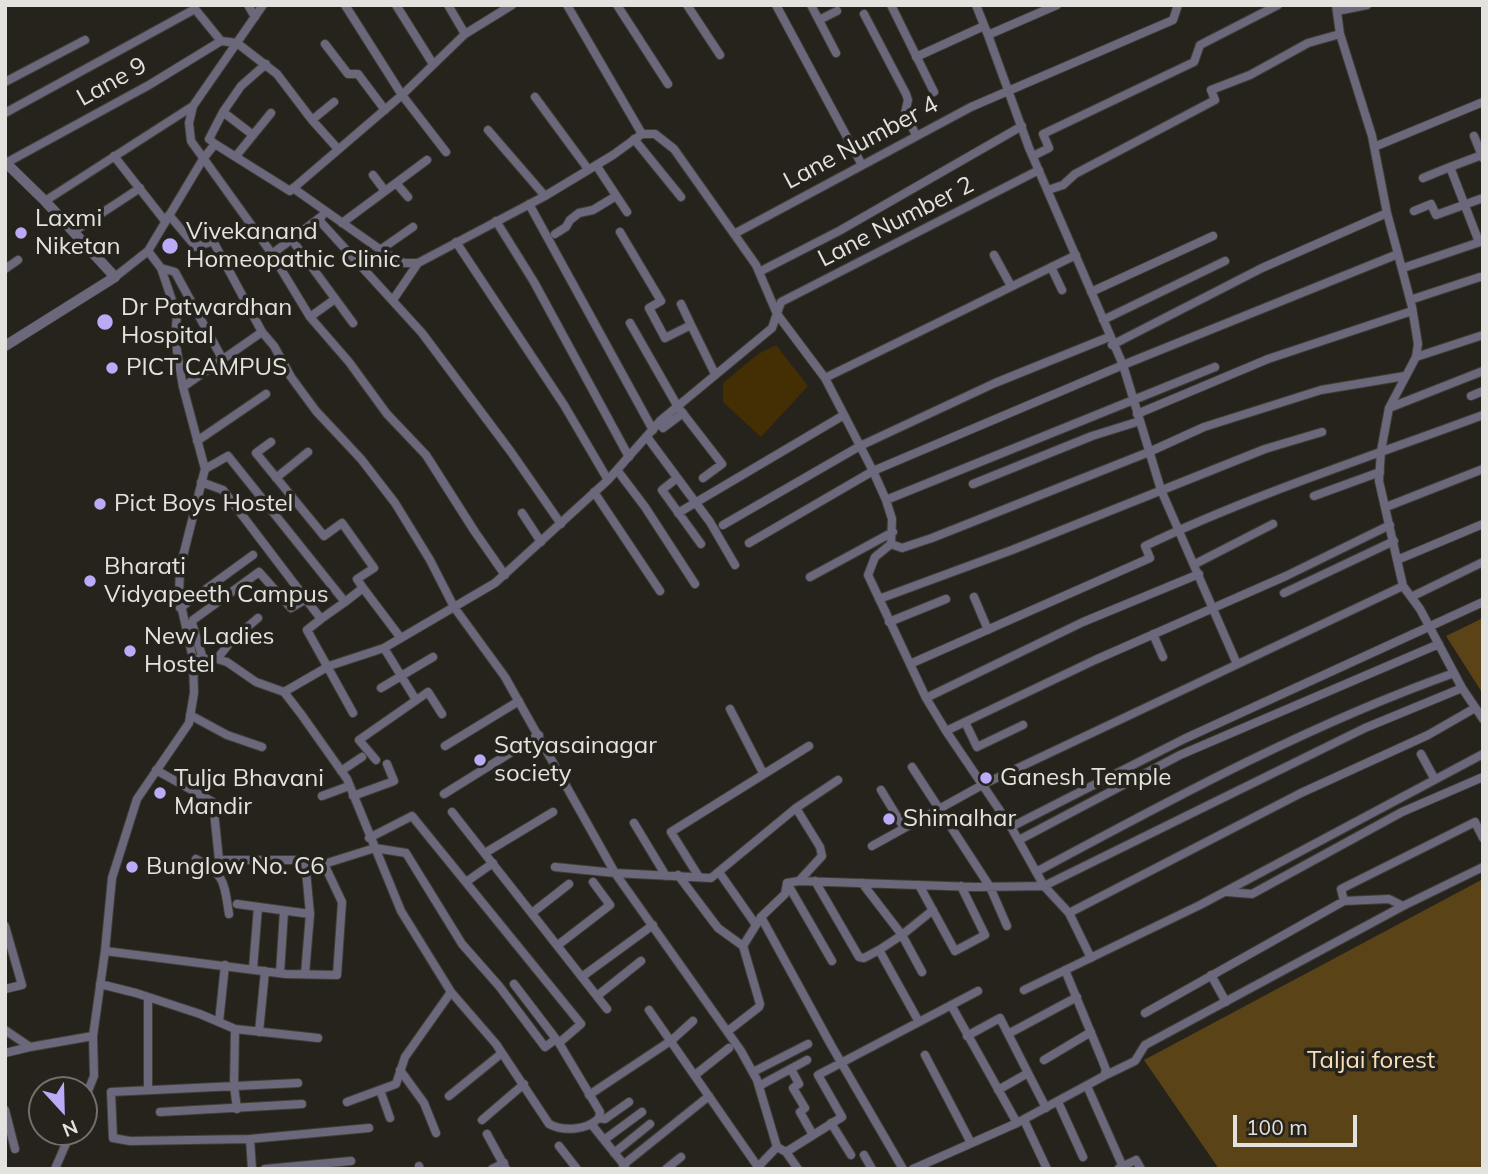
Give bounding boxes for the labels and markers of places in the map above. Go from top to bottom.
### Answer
place label: Laxmi Niketan [35,205,121,261]
place label: Vivekanand Homeopathic Clinic [186,218,401,274]
marker: Laxmi Niketan [13,225,29,241]
marker: Vivekanand Homeopathic Clinic [160,236,180,256]
place label: Dr Patwardhan Hospital [121,294,292,350]
marker: Dr Patwardhan Hospital [95,312,115,332]
place label: PICT CAMPUS [126,354,287,382]
marker: PICT CAMPUS [104,360,120,376]
place label: Pict Boys Hostel [114,490,293,518]
marker: Pict Boys Hostel [92,496,108,512]
place label: Bharati Vidyapeeth Campus [104,553,329,609]
marker: Bharati Vidyapeeth Campus [82,573,98,589]
place label: New Ladies Hostel [144,623,275,679]
marker: New Ladies Hostel [122,643,138,659]
place label: Satyasainagar society [494,732,657,788]
marker: Satyasainagar society [472,752,488,768]
place label: Ganesh Temple [1000,764,1171,792]
place label: Tulja Bhavani Mandir [174,765,324,821]
marker: Ganesh Temple [978,770,994,786]
marker: Tulja Bhavani Mandir [152,785,168,801]
place label: Shimalhar [903,805,1016,833]
marker: Shimalhar [881,811,897,827]
place label: Bunglow No. C6 [146,853,325,881]
marker: Bunglow No. C6 [124,859,140,875]

